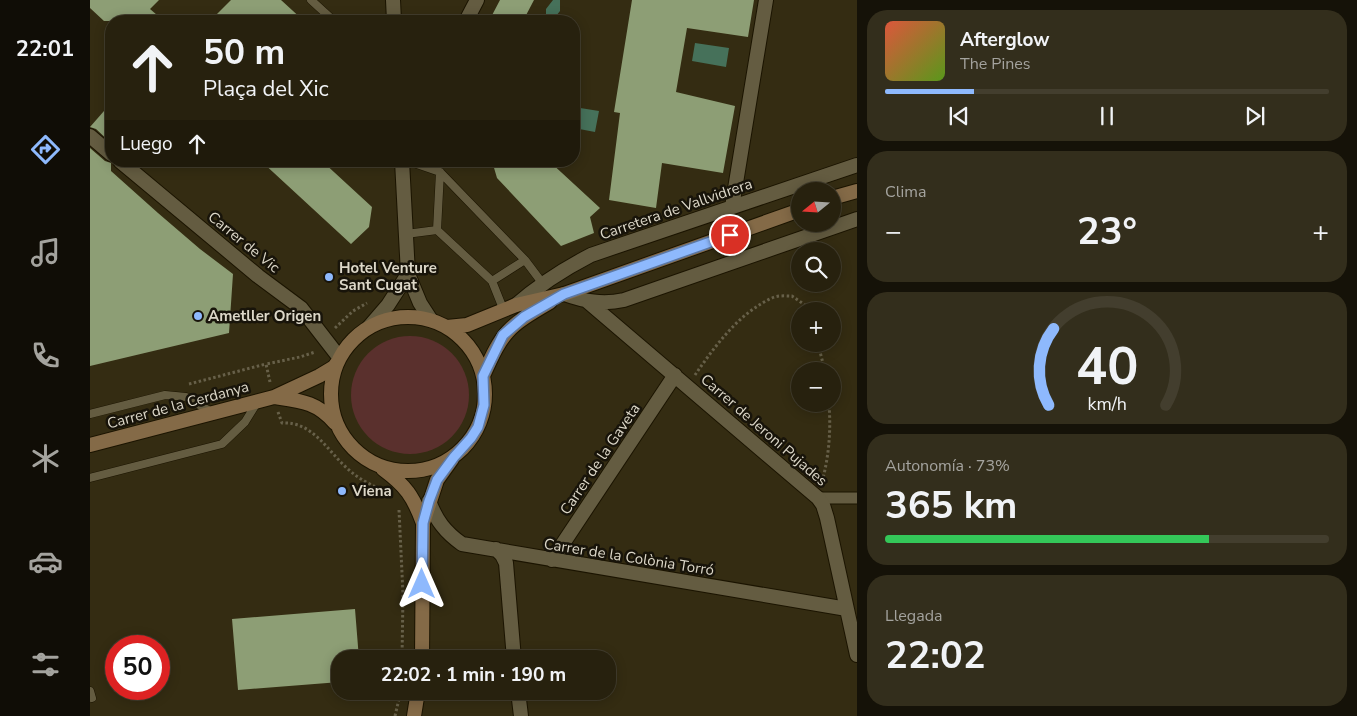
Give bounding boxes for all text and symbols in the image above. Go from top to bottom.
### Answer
text: Afterglow [960,27,1050,53]
text: 50 m [203,29,285,76]
text: 22:01 [16,34,74,64]
icon: ahead [120,35,185,100]
text: The Pines [960,53,1030,75]
text: Plaça del Xic [203,74,329,104]
icon: previous [945,102,973,130]
icon: pause [1093,102,1121,130]
icon: next [1241,102,1269,130]
icon: ahead [183,130,211,158]
text: Luego [120,131,173,157]
icon: directions [28,132,63,167]
street label: Carretera de Vallvidrera [597,174,755,244]
text: Clima [885,181,926,203]
north arrow [791,182,841,232]
map controls [791,182,841,412]
text: 23° [1077,206,1137,257]
street label: Carrer de Vic [204,207,284,277]
text: − [885,213,902,251]
text: + [1312,213,1329,251]
pin [709,214,751,256]
icon: arrive [716,221,744,249]
icon: music [28,235,63,270]
button: search [791,242,841,292]
place label: Hotel Venture Sant Cugat [339,258,437,295]
marker: Hotel Venture Sant Cugat [323,271,335,283]
button: + [791,302,841,352]
place label: Ametller Origen [208,306,321,326]
marker: Ametller Origen [192,310,204,322]
text: 40 [1076,331,1138,402]
icon: phone [28,338,63,373]
button: − [791,362,841,412]
street label: Carrer de Jeroni Pujades [696,369,832,491]
street label: Carrer de la Cerdanya [105,376,251,434]
text: km/h [1087,392,1127,416]
street label: Carrer de la Gaveta [555,400,645,518]
icon: climate [28,441,63,476]
text: Autonomía · 73% [885,455,1010,477]
text: 365 km [885,480,1017,531]
place label: Viena [351,481,392,501]
marker: Viena [336,485,348,497]
street label: Carrer de la Colònia Torró [542,534,716,580]
icon: car [28,544,63,579]
position arrow [395,557,447,609]
text: Llegada [885,605,943,627]
text: 22:02 [885,630,986,681]
speed limit sign: 50 [105,635,170,700]
icon: filters [28,647,63,682]
text: 22:02 · 1 min · 190 m [381,662,566,688]

